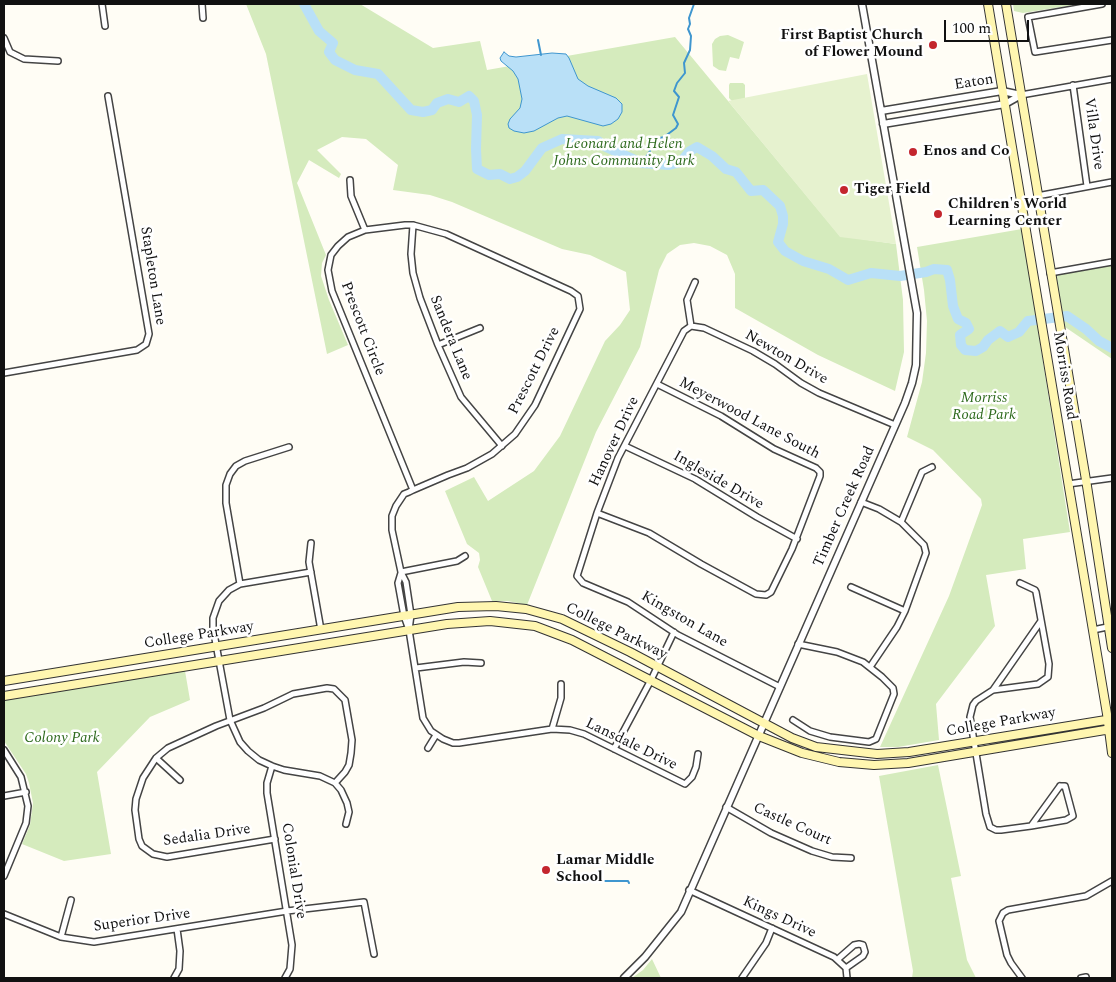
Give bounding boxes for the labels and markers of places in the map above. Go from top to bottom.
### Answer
place label: First Baptist Church of Flower Mound [780,27,923,62]
marker: First Baptist Church of Flower Mound [927,39,939,51]
place label: Enos and Co [923,143,1009,161]
marker: Enos and Co [907,146,919,158]
place label: Tiger Field [854,181,931,199]
marker: Tiger Field [838,184,850,196]
place label: Children's World Learning Center [948,196,1067,231]
marker: Children's World Learning Center [932,208,944,220]
place label: Lamar Middle School [556,852,655,887]
marker: Lamar Middle School [540,864,552,876]

